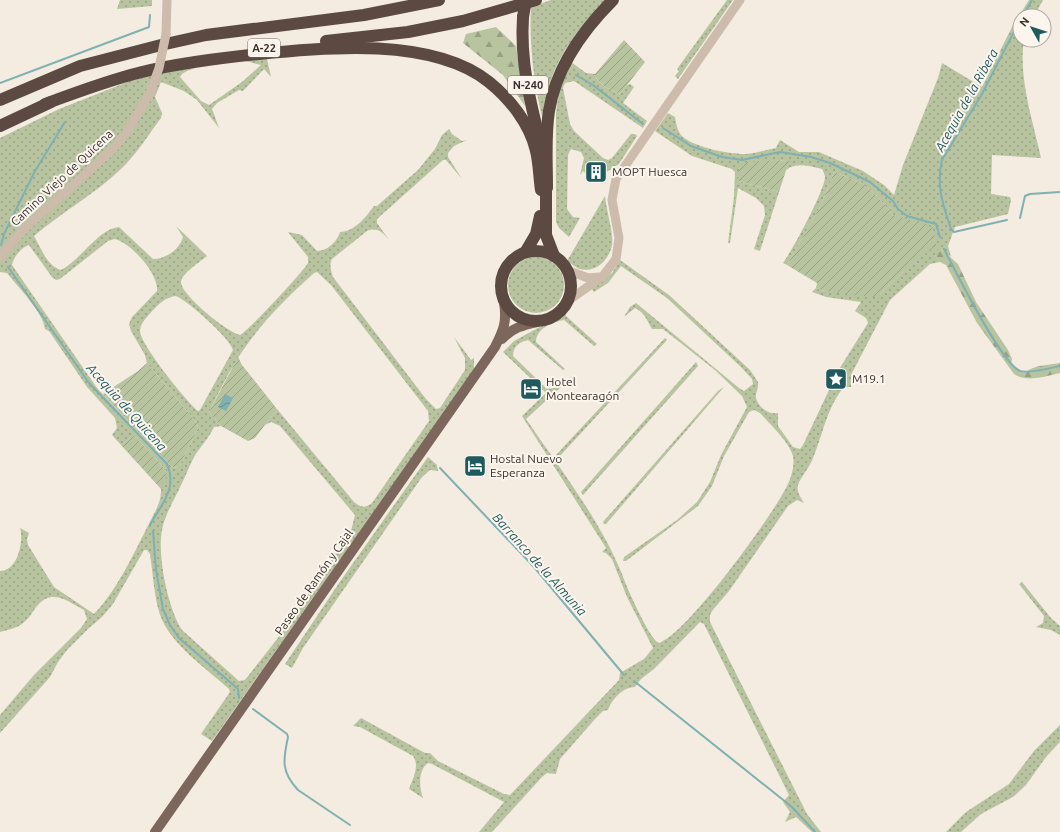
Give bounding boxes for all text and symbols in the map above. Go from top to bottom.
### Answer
north arrow [1012,8,1052,48]
text: N [1017,15,1031,29]
road number: A-22 [248,39,280,57]
water label: Acequia de la Ribera [931,46,1000,155]
road number: N-240 [508,76,548,94]
street label: Camino Viejo de Quicena [8,127,115,228]
building icon: MOPT Huesca [583,159,609,185]
place label: MOPT Huesca [612,165,687,178]
water label: Acequia de Quicena [83,360,170,454]
place icon: M19.1 [823,366,849,392]
place label: M19.1 [852,372,886,385]
place label: Hotel Montearagón [546,375,619,402]
hotel icon: Hotel Montearagón [518,376,544,402]
place label: Hostal Nuevo Esperanza [490,452,562,479]
hotel icon: Hostal Nuevo Esperanza [462,453,488,479]
water label: Barranco de la Almunia [490,510,590,618]
street label: Paseo de Ramón y Cajal [272,526,355,637]

